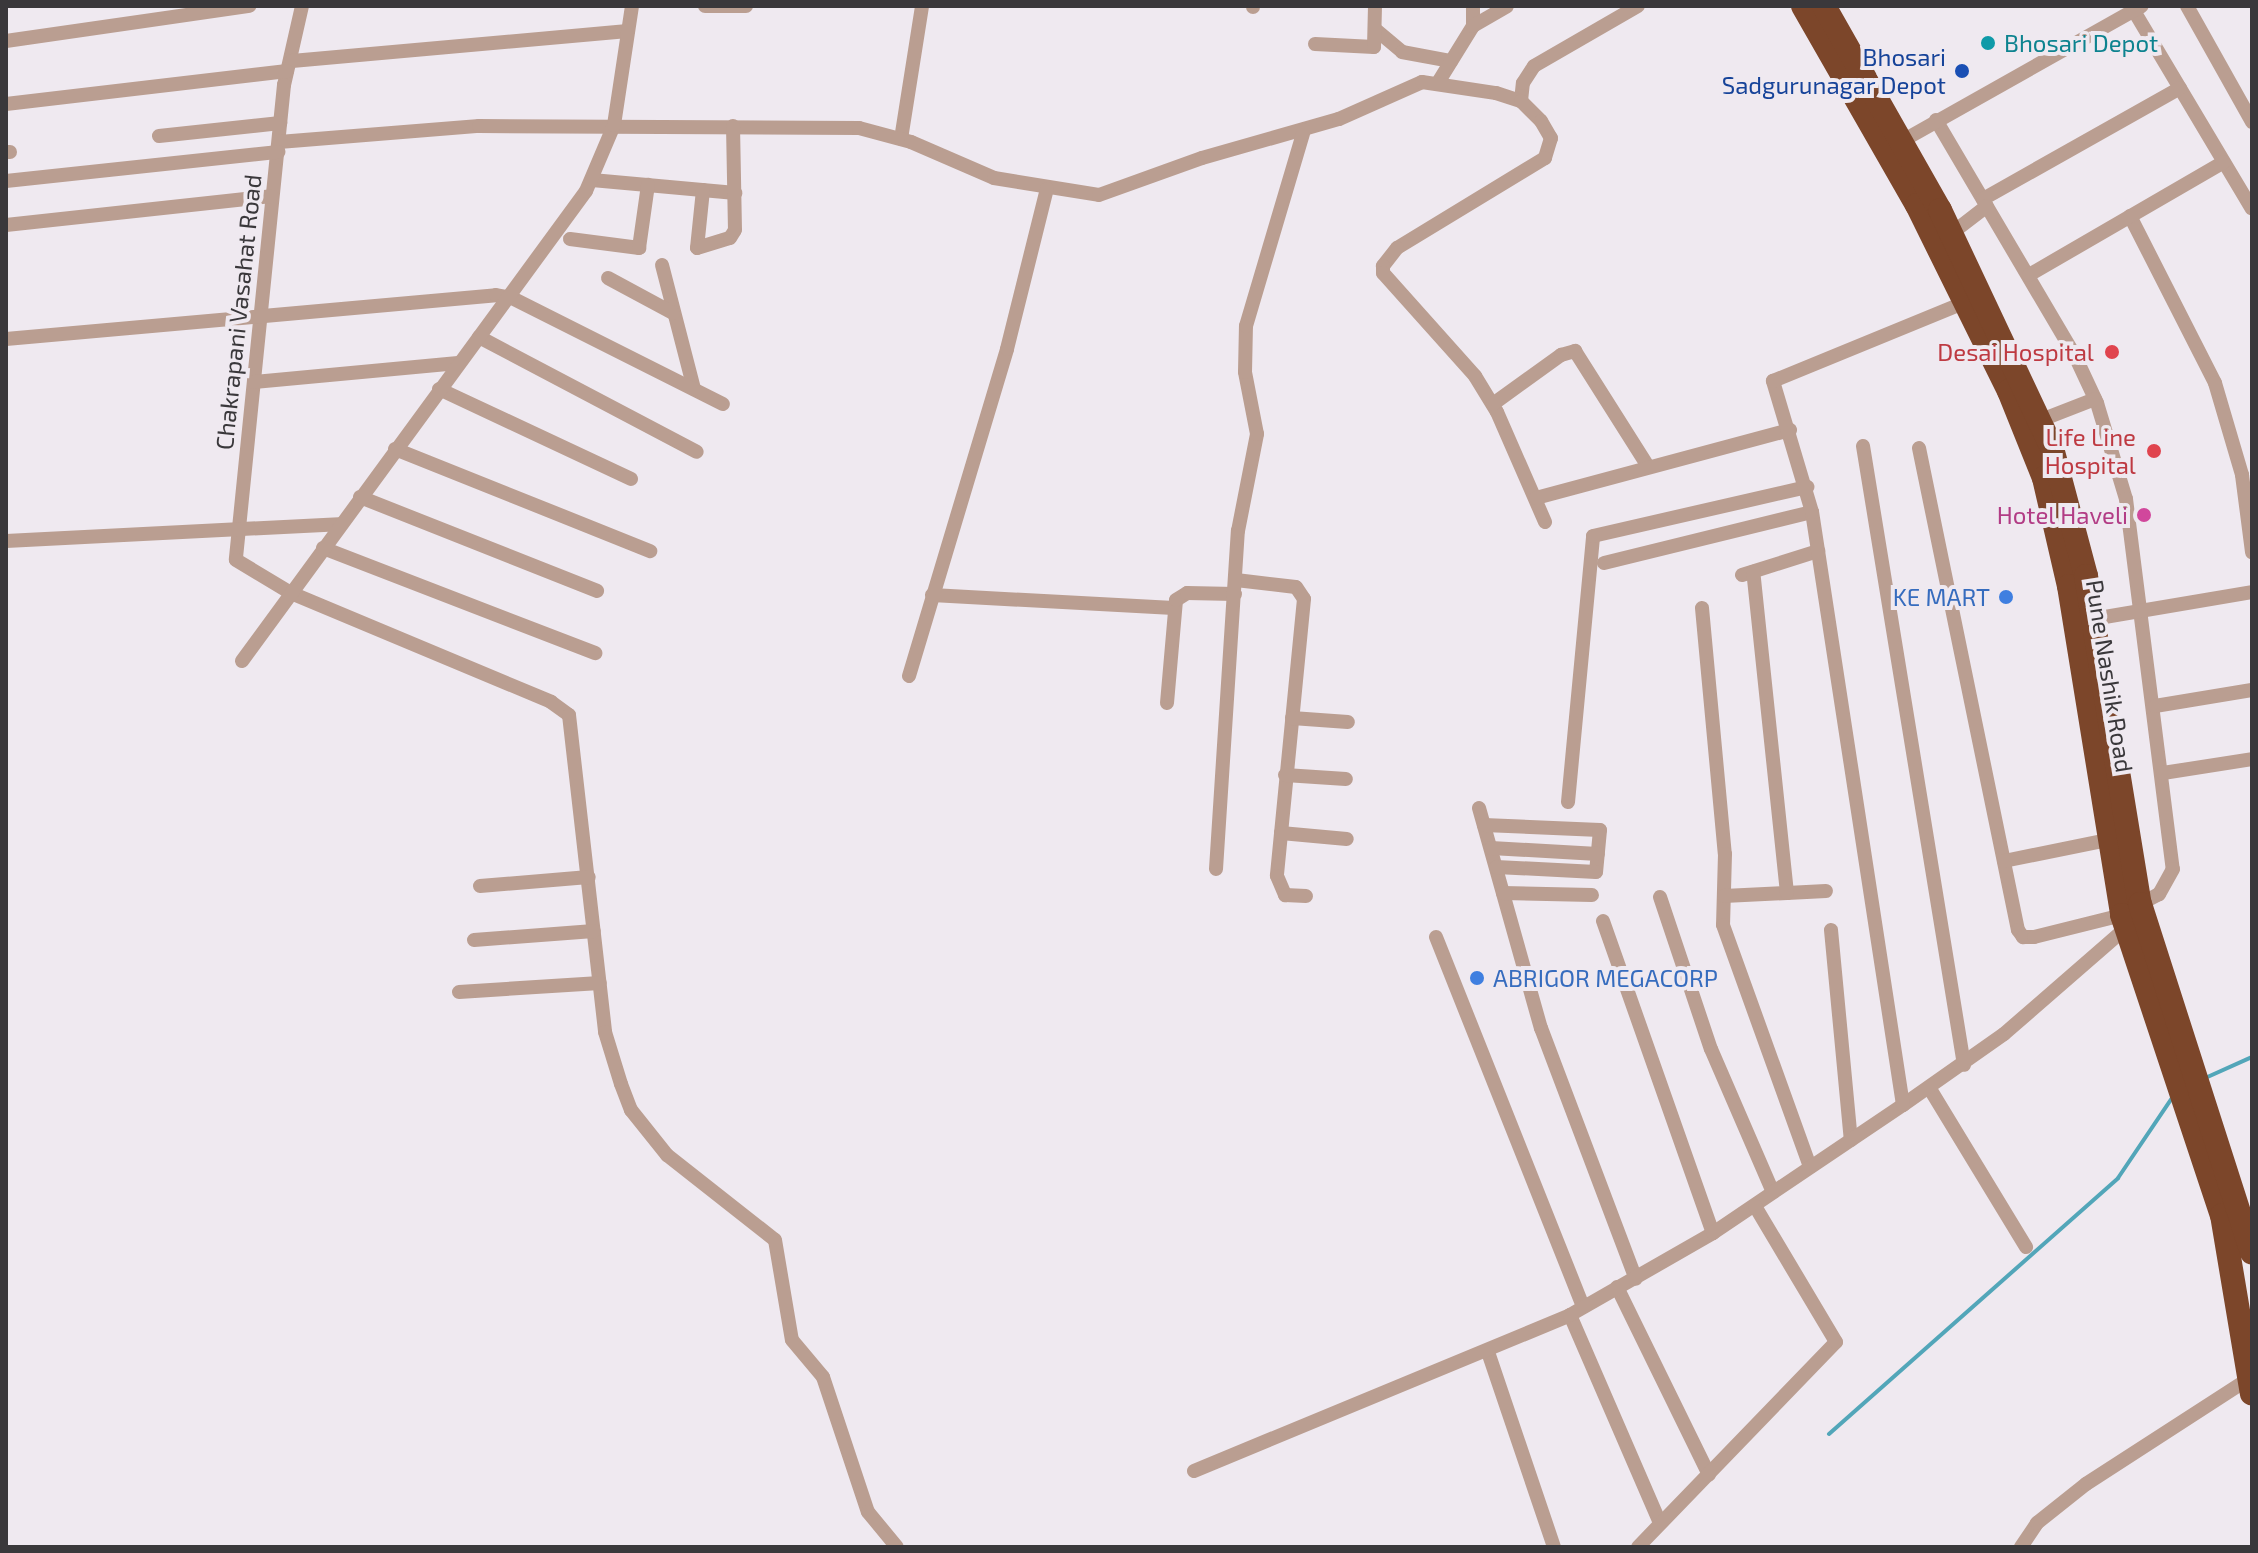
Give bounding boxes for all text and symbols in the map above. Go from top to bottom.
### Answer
place label: Bhosari Depot [2004,29,2158,57]
marker: Bhosari Depot [1979,34,1997,52]
place label: Bhosari Sadgurunagar Depot [1721,43,1946,99]
marker: Bhosari Sadgurunagar Depot [1953,62,1971,80]
street label: Chakrapani Vasahat Road [209,172,267,452]
place label: Desai Hospital [1937,338,2094,366]
marker: Desai Hospital [2101,341,2123,363]
place label: Life Line Hospital [2045,423,2136,479]
marker: Life Line Hospital [2143,440,2165,462]
place label: Hotel Haveli [1996,501,2128,529]
marker: Hotel Haveli [2135,506,2153,524]
street label: Pune Nashik Road [2081,577,2139,775]
place label: KE MART [1893,583,1990,611]
marker: KE MART [1997,588,2015,606]
place label: ABRIGOR MEGACORP [1493,964,1718,992]
marker: ABRIGOR MEGACORP [1468,969,1486,987]

